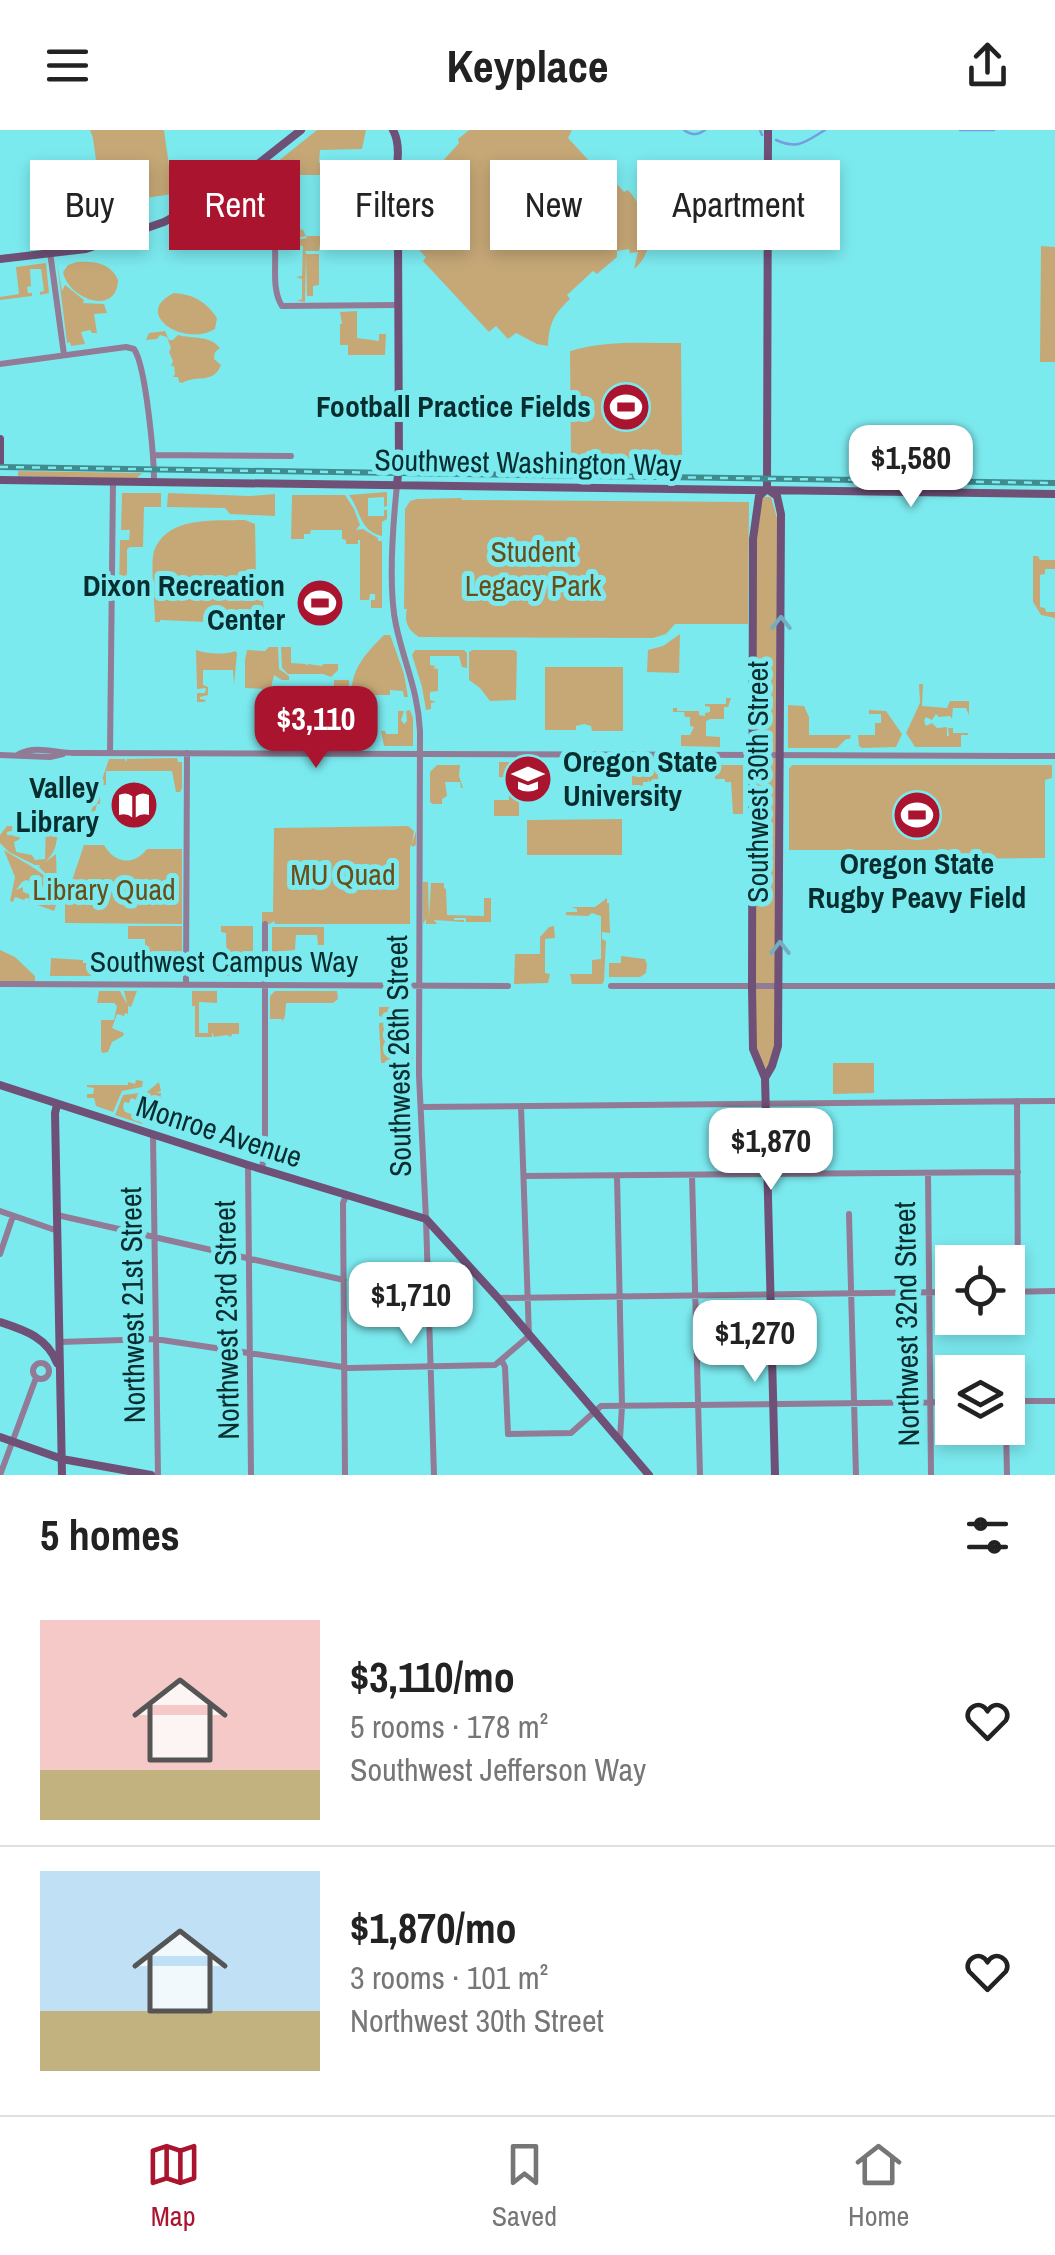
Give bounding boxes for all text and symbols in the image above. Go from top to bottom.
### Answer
text: Keyplace [446,35,609,96]
icon: menu [40,38,95,93]
icon: share [960,38,1015,93]
chip: Buy [30,160,149,250]
chip: Rent [169,160,300,250]
chip: Filters [320,160,470,250]
chip: New [490,160,617,250]
chip: Apartment [637,160,840,250]
sports icon: Football Practice Fields [600,381,652,433]
place label: Football Practice Fields [316,386,591,426]
pin: $1,580 [830,425,992,510]
text: $1,580 [871,436,951,479]
street label: Southwest Washington Way [374,439,683,485]
park label: Student Legacy Park [465,531,602,605]
place label: Dixon Recreation Center [83,565,285,639]
sports icon: Dixon Recreation Center [294,577,346,629]
one-way arrow [770,615,792,630]
street label: Southwest 30th Street [737,661,777,903]
pin: $3,110 [235,686,397,771]
text: $3,110 [277,697,355,740]
place label: Oregon State University [563,741,717,815]
school or university icon: Oregon State University [502,753,554,805]
place label: Valley Library [16,767,99,841]
library icon: Valley Library [108,779,160,831]
sports icon: Oregon State Rugby Peavy Field [891,789,943,841]
place label: Oregon State Rugby Peavy Field [808,843,1026,917]
park label: MU Quad [290,854,396,894]
park label: Library Quad [32,869,176,909]
street label: Southwest 26th Street [376,934,420,1177]
one-way arrow [769,940,790,956]
street label: Southwest Campus Way [90,941,359,981]
street label: Monroe Avenue [131,1085,307,1177]
pin: $1,870 [690,1108,852,1193]
text: $1,870 [731,1119,811,1162]
street label: Northwest 21st Street [110,1186,154,1424]
street label: Northwest 23rd Street [204,1200,248,1440]
street label: Northwest 32nd Street [884,1201,928,1447]
map controls [935,1245,1025,1445]
button: locate [935,1245,1025,1335]
pin: $1,710 [330,1262,492,1347]
text: $1,710 [371,1273,451,1316]
pin: $1,270 [674,1300,836,1385]
text: $1,270 [715,1311,795,1354]
button: layers [935,1355,1025,1445]
text: 5 homes [40,1507,180,1563]
icon: filters [960,1508,1015,1563]
text: $3,110/mo [350,1649,515,1705]
icon: home [120,1660,240,1780]
icon: heart [960,1693,1015,1748]
text: 5 rooms · 178 m² [350,1705,548,1748]
text: Southwest Jefferson Way [350,1748,646,1791]
text: $1,870/mo [350,1900,517,1956]
icon: home [120,1911,240,2031]
icon: heart [960,1944,1015,1999]
text: 3 rooms · 101 m² [350,1956,548,1999]
text: Northwest 30th Street [350,1999,604,2042]
tab: Map [146,2137,201,2235]
tab: Saved [492,2137,557,2235]
tab: Home [848,2137,909,2235]

